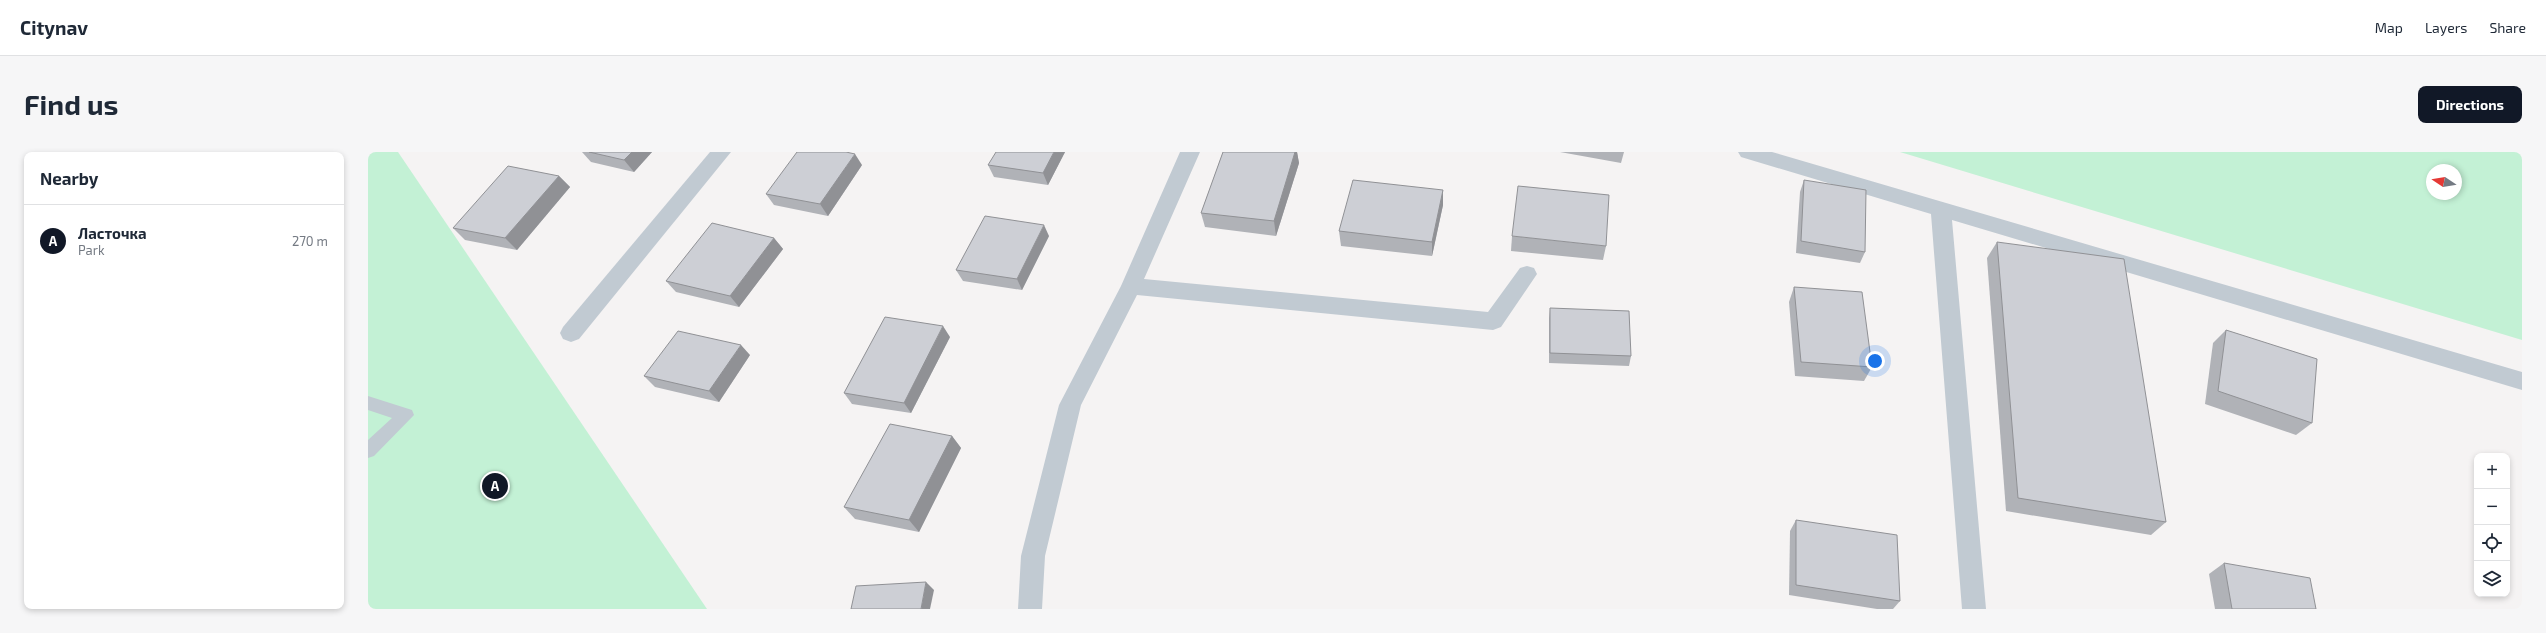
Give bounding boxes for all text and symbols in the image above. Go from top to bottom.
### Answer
text: Citynav [20,16,88,39]
text: Map [2375,19,2403,36]
text: Layers [2425,19,2467,36]
text: Share [2489,19,2526,36]
button: Directions [2418,86,2522,123]
text: Find us [24,87,118,121]
north arrow [2426,164,2462,200]
text: Nearby [40,168,98,188]
text: Ласточка [78,224,147,242]
text: A [49,233,57,249]
text: 270 m [292,233,328,249]
text: Park [78,242,105,258]
your location [1865,351,1885,371]
map controls [2474,453,2510,597]
button: + [2474,453,2510,489]
pin: A [482,471,508,501]
button: − [2474,489,2510,525]
button: locate [2474,525,2510,561]
button: layers [2474,561,2510,597]

